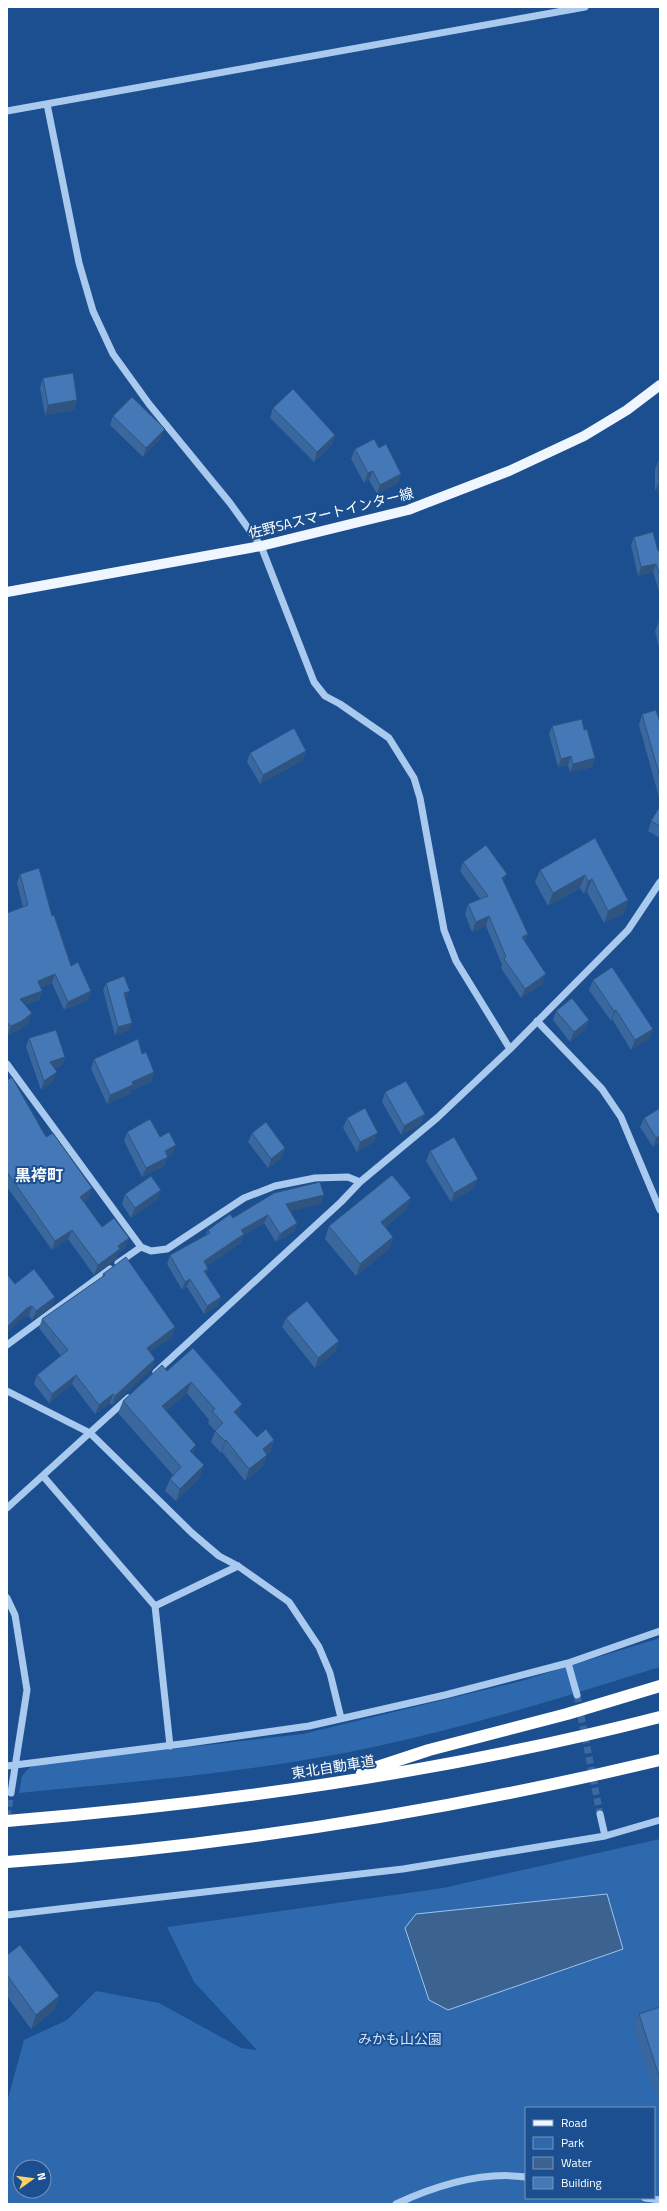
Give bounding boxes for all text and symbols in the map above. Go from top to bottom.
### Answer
street label: 佐野SAスマートインター線 [246,482,416,543]
district label: 黒袴町 [15,1163,63,1187]
street label: 東北自動車道 [290,1750,376,1783]
park label: みかも山公園 [358,2028,442,2049]
legend [525,2107,655,2199]
text: Road [561,2113,587,2132]
text: Park [561,2133,584,2152]
text: Water [561,2153,592,2172]
north arrow [12,2159,52,2199]
text: N [33,2171,50,2182]
text: Building [561,2173,602,2192]

